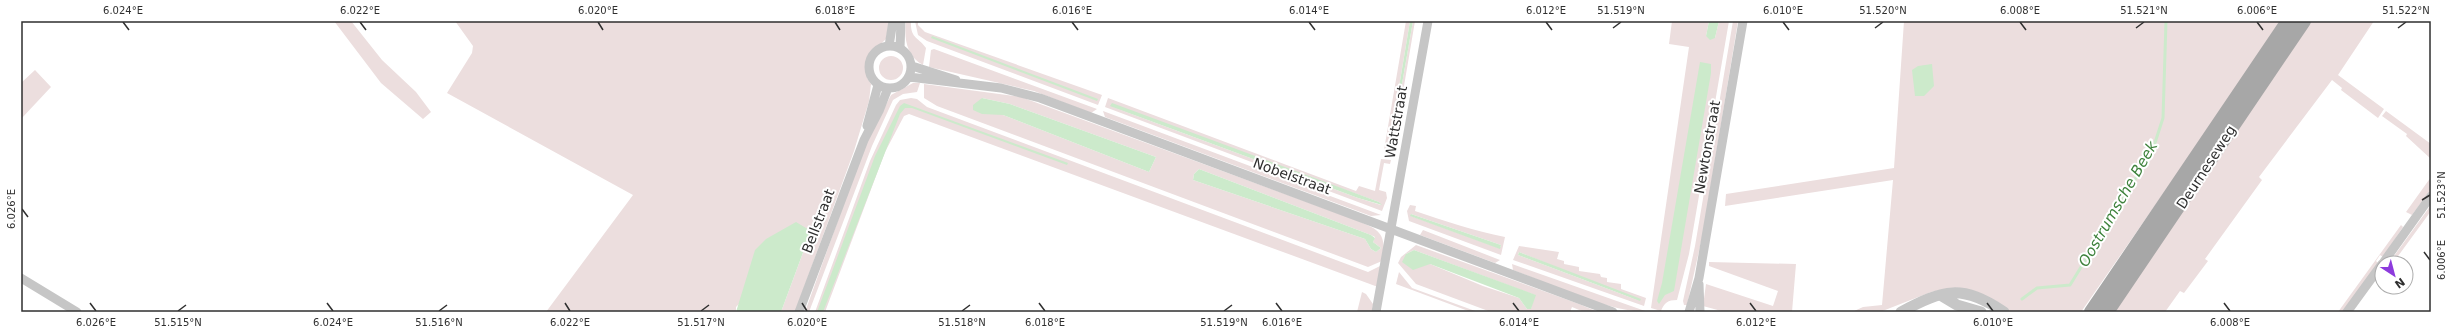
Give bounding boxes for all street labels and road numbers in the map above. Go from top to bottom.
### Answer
street label: Wattstraat [1382,84,1410,160]
street label: Newtonstraat [1691,99,1723,195]
street label: Deurneseweg [2173,122,2239,212]
street label: Nobelstraat [1251,155,1334,198]
street label: Bellstraat [798,186,838,255]

